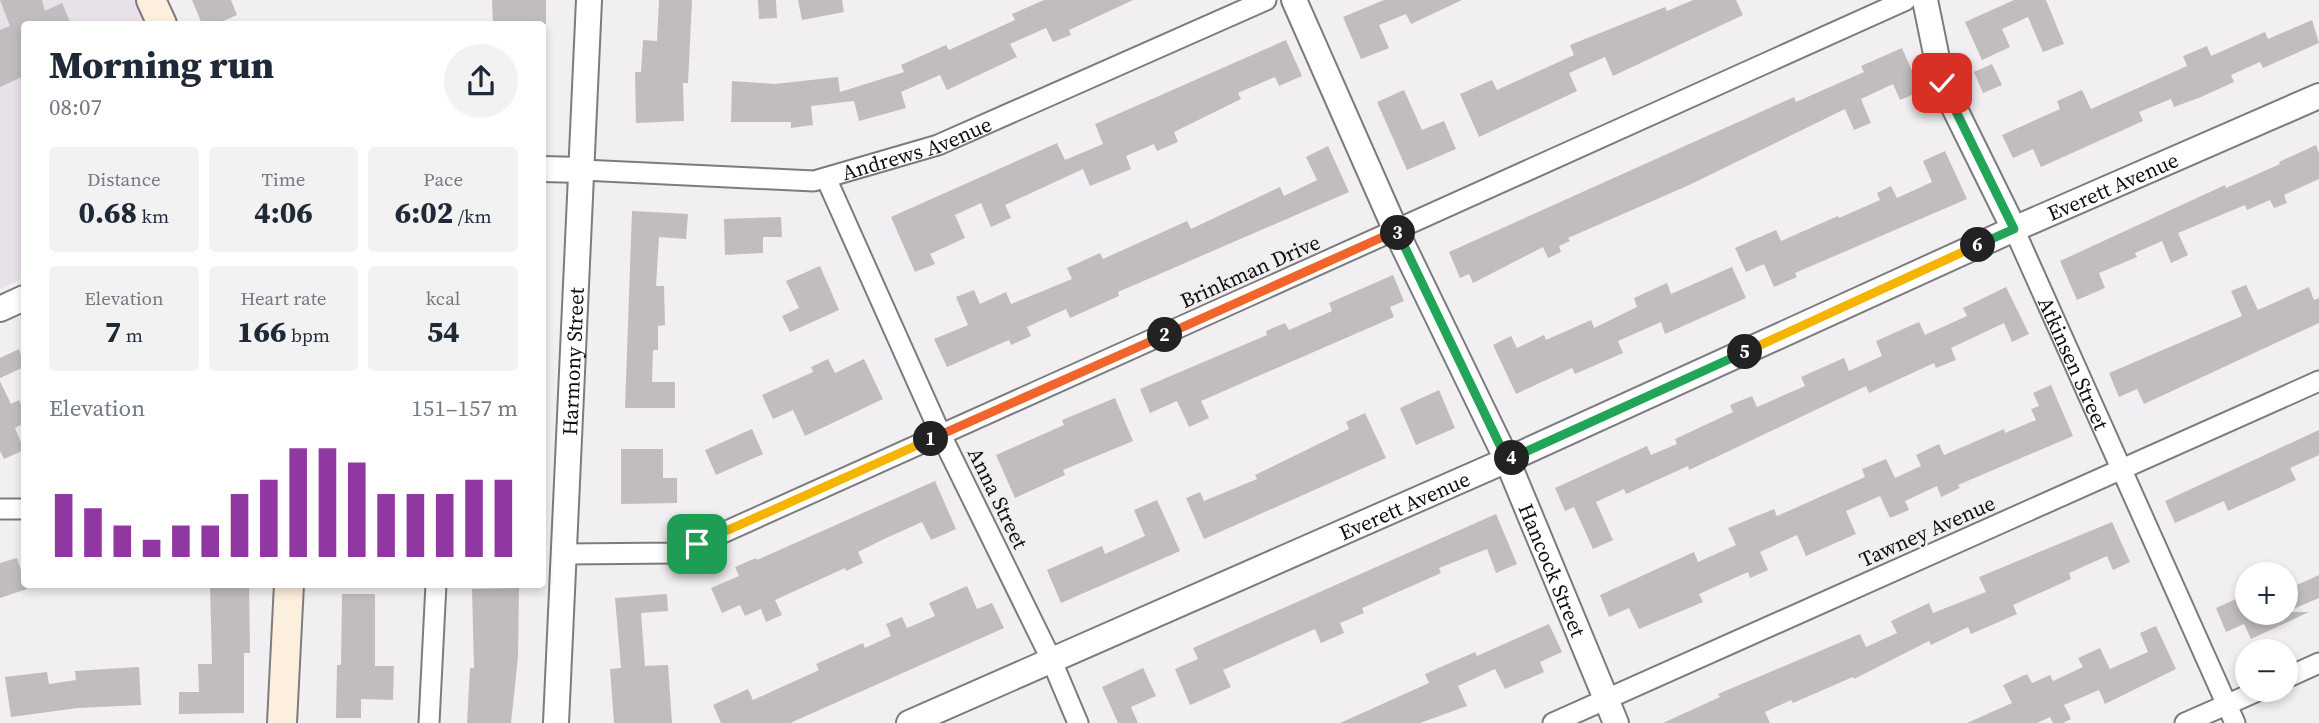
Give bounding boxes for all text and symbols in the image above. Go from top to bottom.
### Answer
text: Morning run [49,39,274,91]
button: share [444,44,518,118]
pin [1912,53,1972,113]
icon: check [1923,64,1961,102]
text: 08:07 [49,91,102,123]
street label: Andrews Avenue [838,109,996,187]
street label: Everett Avenue [2043,145,2183,227]
text: Distance [87,166,161,192]
text: Time [262,166,305,192]
text: Pace [423,166,463,192]
text: 0.68 [79,192,137,233]
text: 4:06 [254,192,313,233]
text: 6:02 [395,192,453,233]
text: km [137,203,169,229]
text: /km [453,203,492,229]
pin: 3 [1380,216,1416,250]
text: 3 [1392,219,1403,245]
street label: Brinkman Drive [1175,227,1325,315]
pin: 6 [1960,228,1996,262]
text: 6 [1972,231,1983,257]
text: Elevation [84,285,164,311]
text: Heart rate [240,285,327,311]
text: kcal [426,285,460,311]
street label: Harmony Street [555,287,590,436]
street label: Atkinsen Street [2032,292,2116,434]
text: 7 [105,311,121,352]
text: 166 [237,311,287,352]
text: 54 [427,311,460,352]
pin: 2 [1148,318,1182,352]
text: 2 [1159,321,1170,347]
text: m [121,322,143,348]
text: bpm [287,322,330,348]
pin: 5 [1728,334,1762,370]
text: 5 [1739,338,1750,364]
text: Elevation [49,392,145,424]
text: 151–157 m [411,392,518,424]
pin: 1 [914,422,948,457]
text: 1 [925,425,936,451]
pin: 4 [1494,440,1530,476]
street label: Anna Street [961,443,1035,554]
text: 4 [1506,444,1517,470]
street label: Everett Avenue [1334,464,1474,547]
street label: Tawney Avenue [1854,488,2000,574]
street label: Hancock Street [1512,499,1593,641]
pin [667,514,727,574]
icon: arrive [678,525,716,563]
map controls [2235,562,2298,702]
button: + [2235,562,2298,625]
button: − [2235,639,2298,702]

